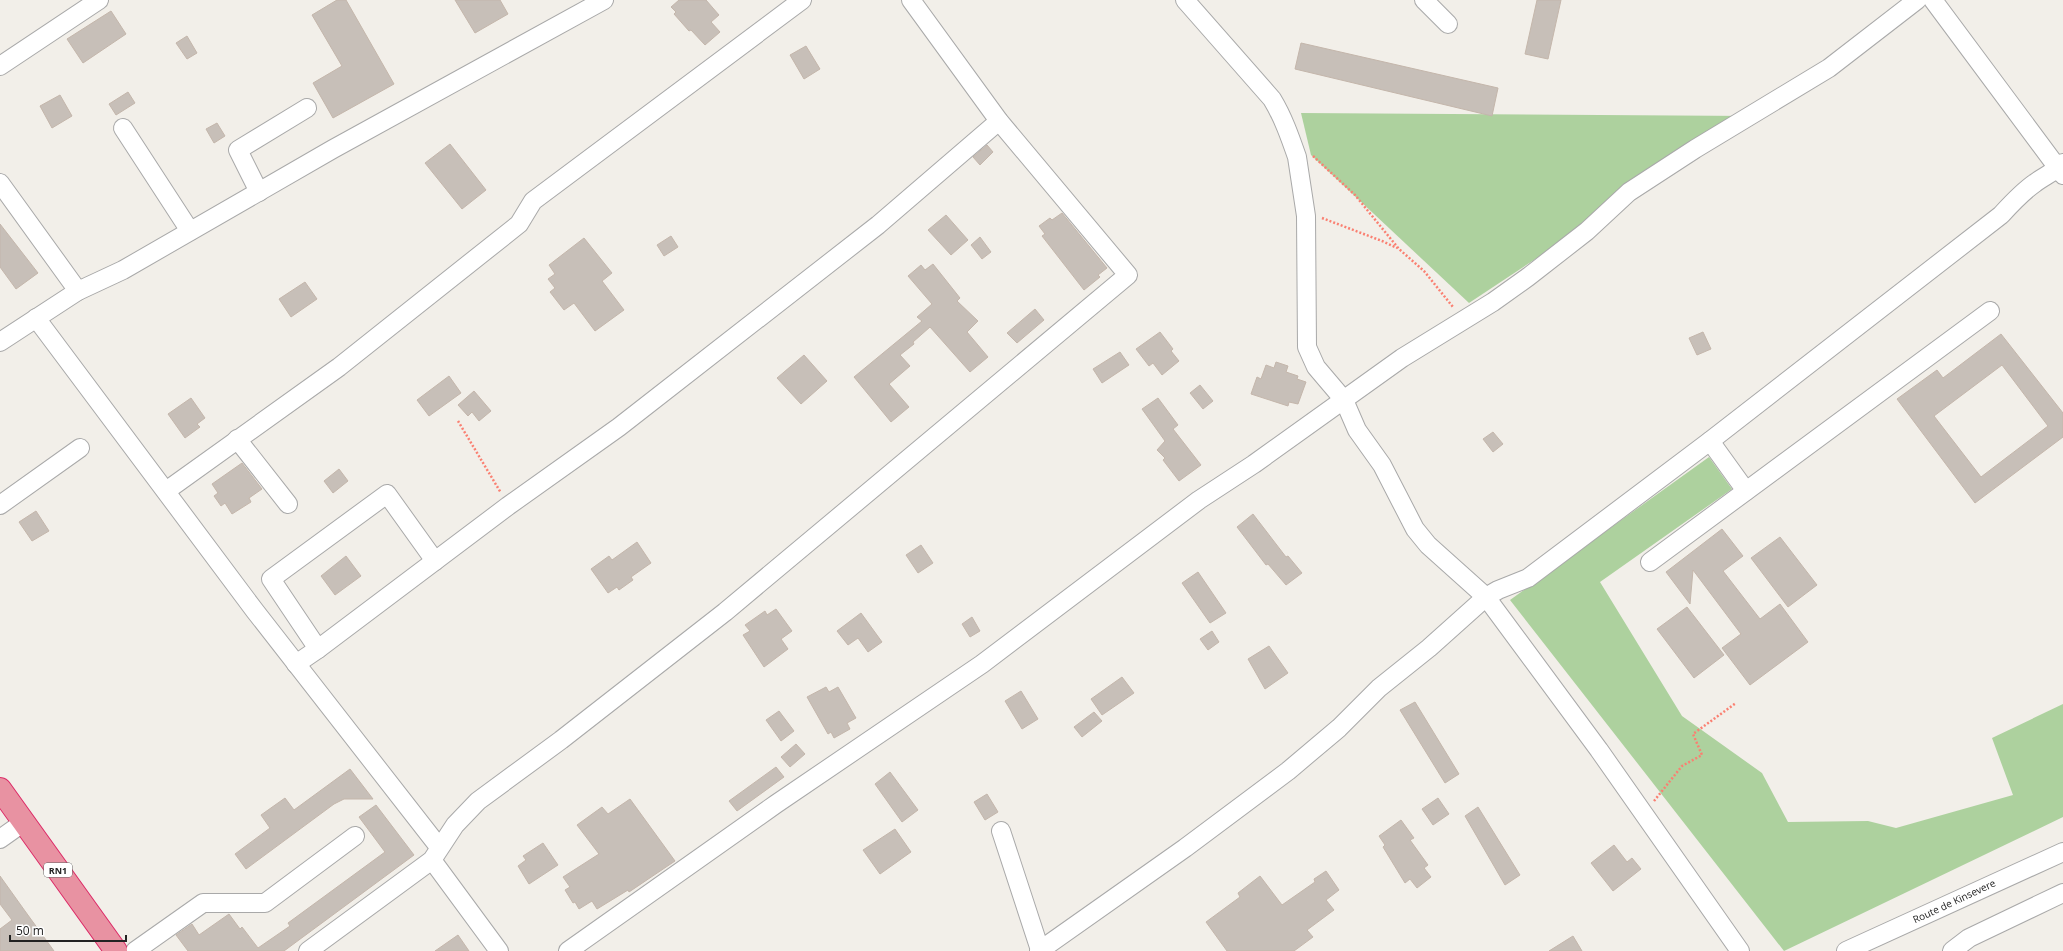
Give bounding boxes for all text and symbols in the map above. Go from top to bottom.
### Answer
road number: RN1 [44,863,72,877]
street label: Route de Kinsevere [1910,875,1998,926]
scale bar [10,917,126,943]
text: 50 m [16,922,44,939]

